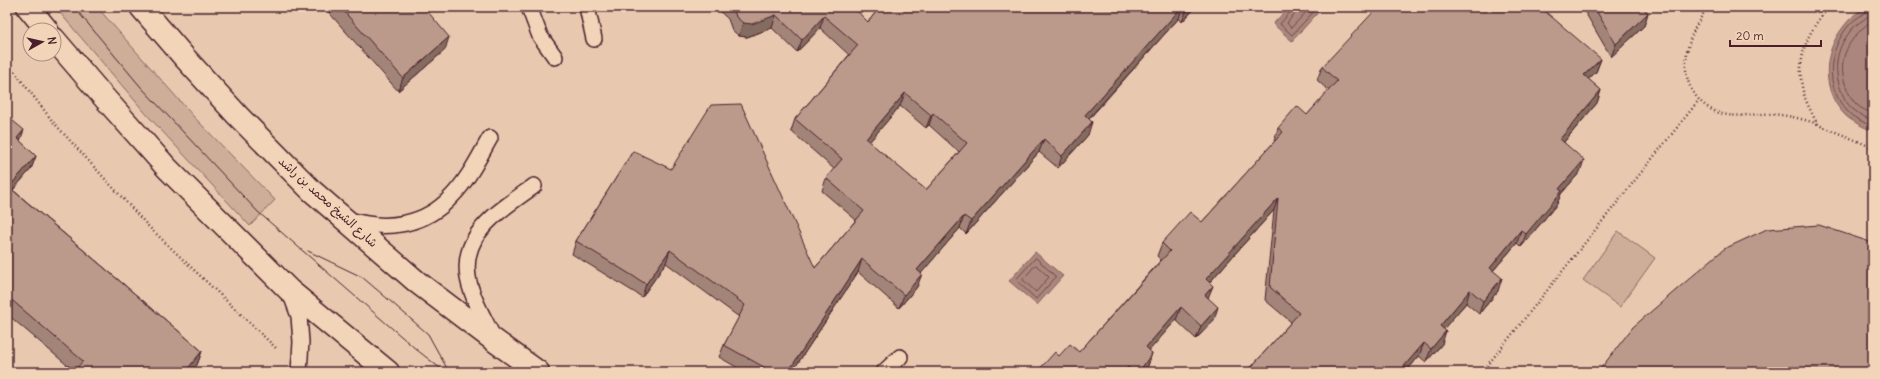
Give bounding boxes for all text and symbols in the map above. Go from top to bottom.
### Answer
north arrow [22,22,62,62]
scale bar [1730,22,1821,48]
text: 20 m [1736,28,1764,43]
text: N [44,36,59,45]
street label: شارع الشيخ محمد بن راشد [274,153,381,252]

